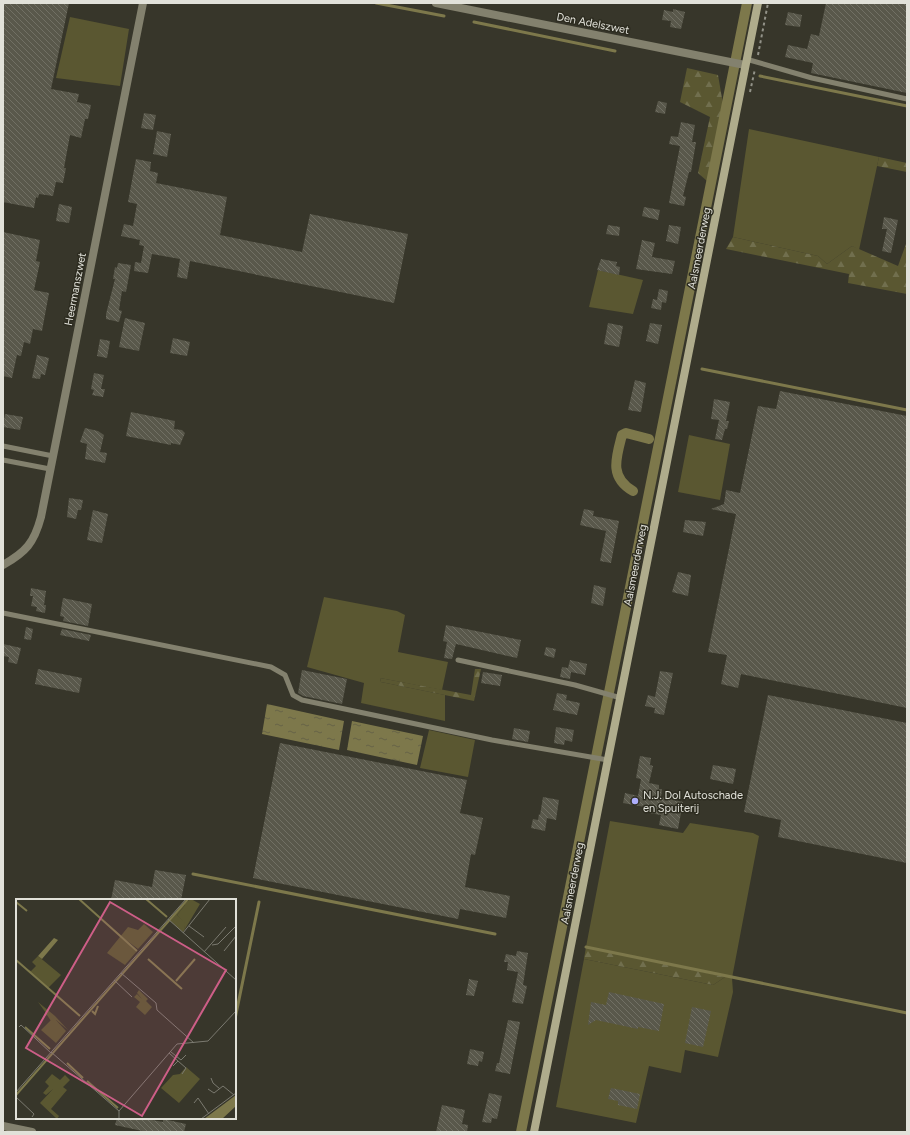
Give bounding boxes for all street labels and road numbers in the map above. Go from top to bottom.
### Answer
street label: Den Adelszwet [555,10,630,37]
street label: Aalsmeerderweg [685,206,714,290]
street label: Heermanszwet [62,251,89,327]
street label: Aalsmeerderweg [621,523,650,607]
street label: Aalsmeerderweg [558,841,587,925]

